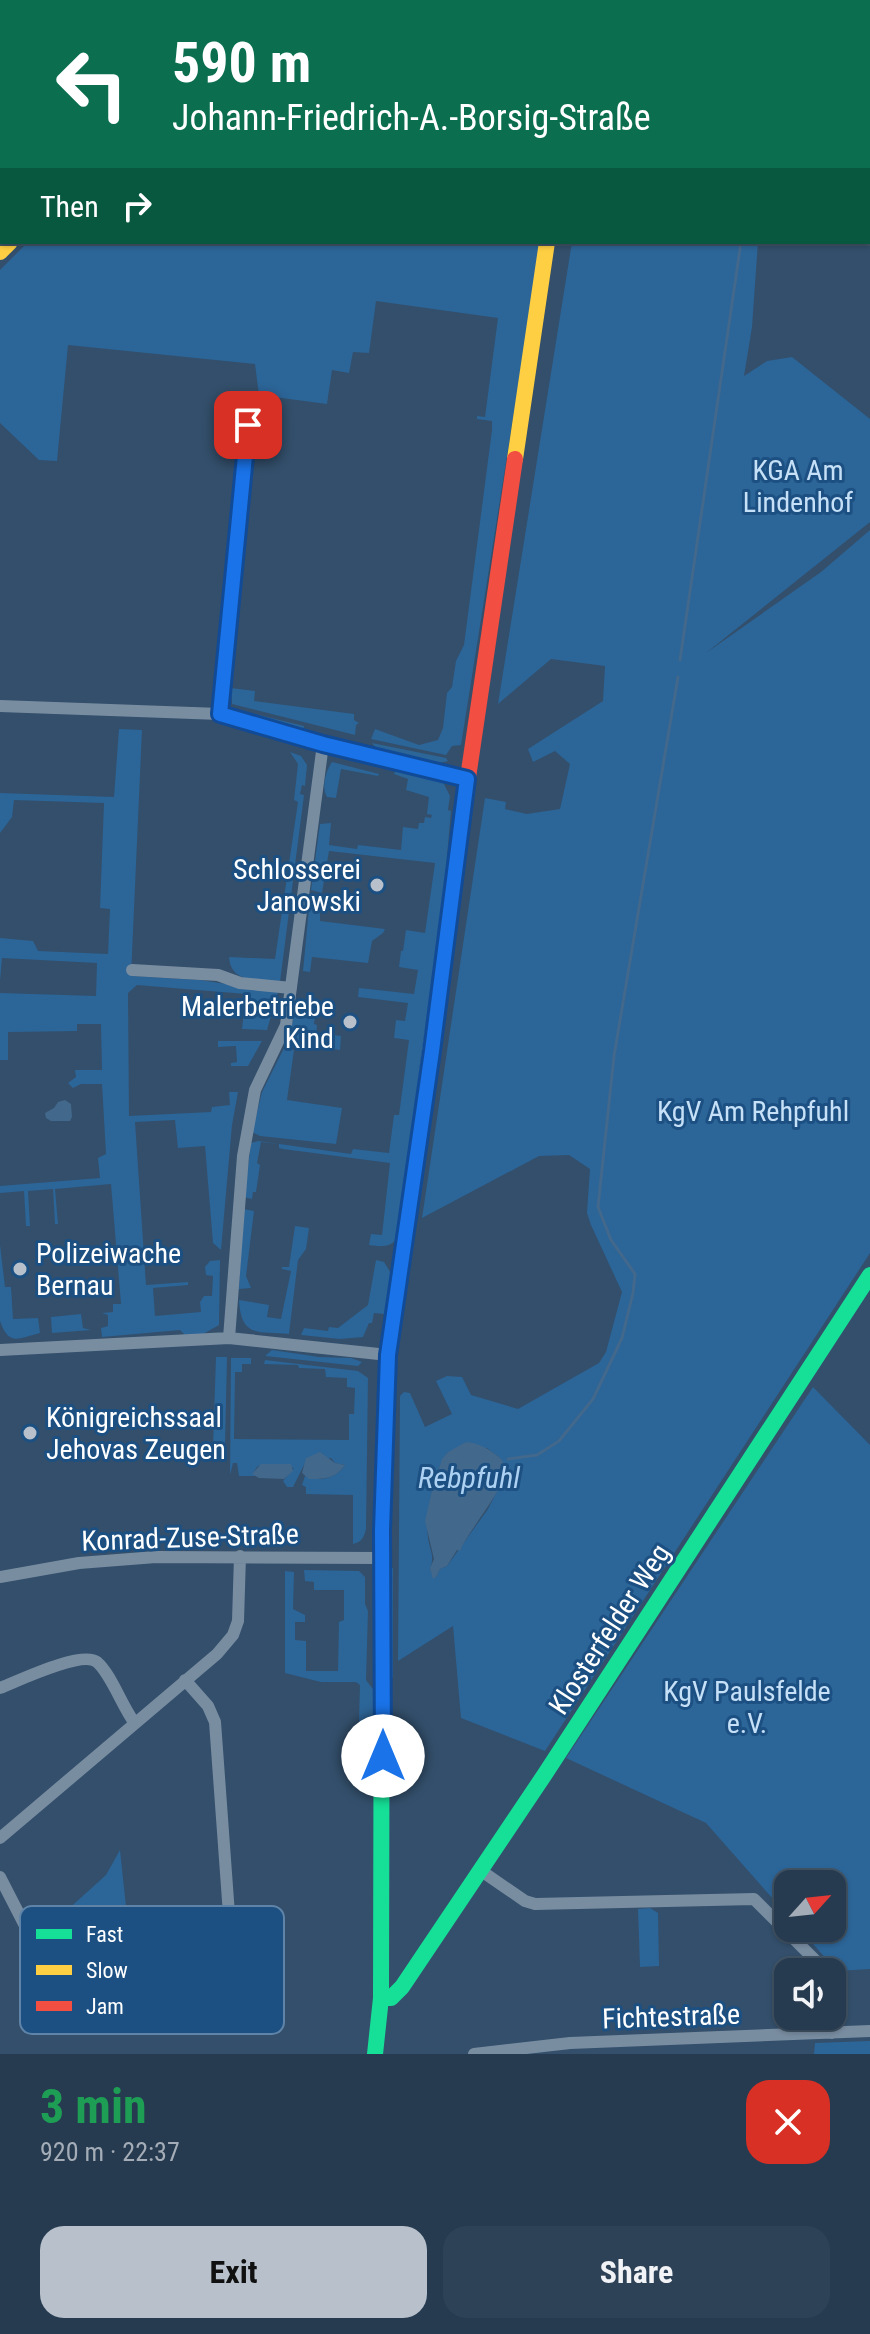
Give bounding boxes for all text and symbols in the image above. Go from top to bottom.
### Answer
text: 590 m [172,30,311,96]
icon: left [40,32,144,136]
text: Johann-Friedrich-A.-Borsig-Straße [172,97,651,139]
icon: right [115,184,159,228]
text: Then [40,189,99,224]
pin [214,391,282,459]
icon: arrive [226,403,270,447]
park label: KGA Am Lindenhof [743,454,853,519]
place label: Schlosserei Janowski [233,853,361,918]
marker: Schlosserei Janowski [368,876,386,894]
place label: Malerbetriebe Kind [181,990,334,1055]
marker: Malerbetriebe Kind [341,1013,359,1031]
park label: KgV Am Rehpfuhl [657,1095,849,1128]
place label: Polizeiwache Bernau [36,1237,181,1302]
marker: Polizeiwache Bernau [11,1260,29,1278]
place label: Königreichssaal Jehovas Zeugen [46,1401,226,1466]
marker: Königreichssaal Jehovas Zeugen [21,1424,39,1442]
water label: Rebpfuhl [418,1460,520,1495]
street label: Konrad-Zuse-Straße [81,1517,299,1558]
street label: Klosterfelder Weg [542,1538,677,1721]
park label: KgV Paulsfelde e.V. [663,1675,831,1740]
position arrow [341,1714,425,1798]
north arrow [774,1870,846,1942]
map controls [774,1870,846,2030]
legend [20,1906,284,2034]
text: Fast [86,1922,123,1947]
text: Slow [86,1958,128,1983]
button: sound [774,1958,846,2030]
text: Jam [86,1994,124,2019]
street label: Fichtestraße [602,1998,741,2035]
text: 3 min [40,2078,147,2135]
button: close [746,2080,830,2164]
text: 920 m · 22:37 [40,2137,180,2167]
button: Exit [40,2226,427,2318]
button: Share [443,2226,830,2318]

